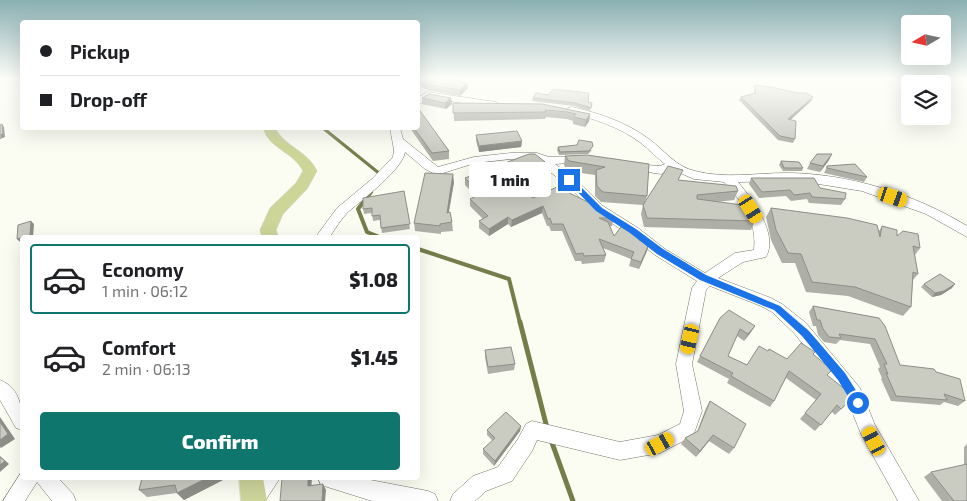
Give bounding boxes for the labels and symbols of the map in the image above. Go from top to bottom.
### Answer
north arrow [901,15,951,65]
callout: 1 min [469,162,552,198]
route end [558,169,580,191]
car [876,185,909,209]
car [736,192,765,226]
car [679,323,700,355]
route start [847,392,869,414]
car [860,424,887,458]
car [643,430,676,458]

